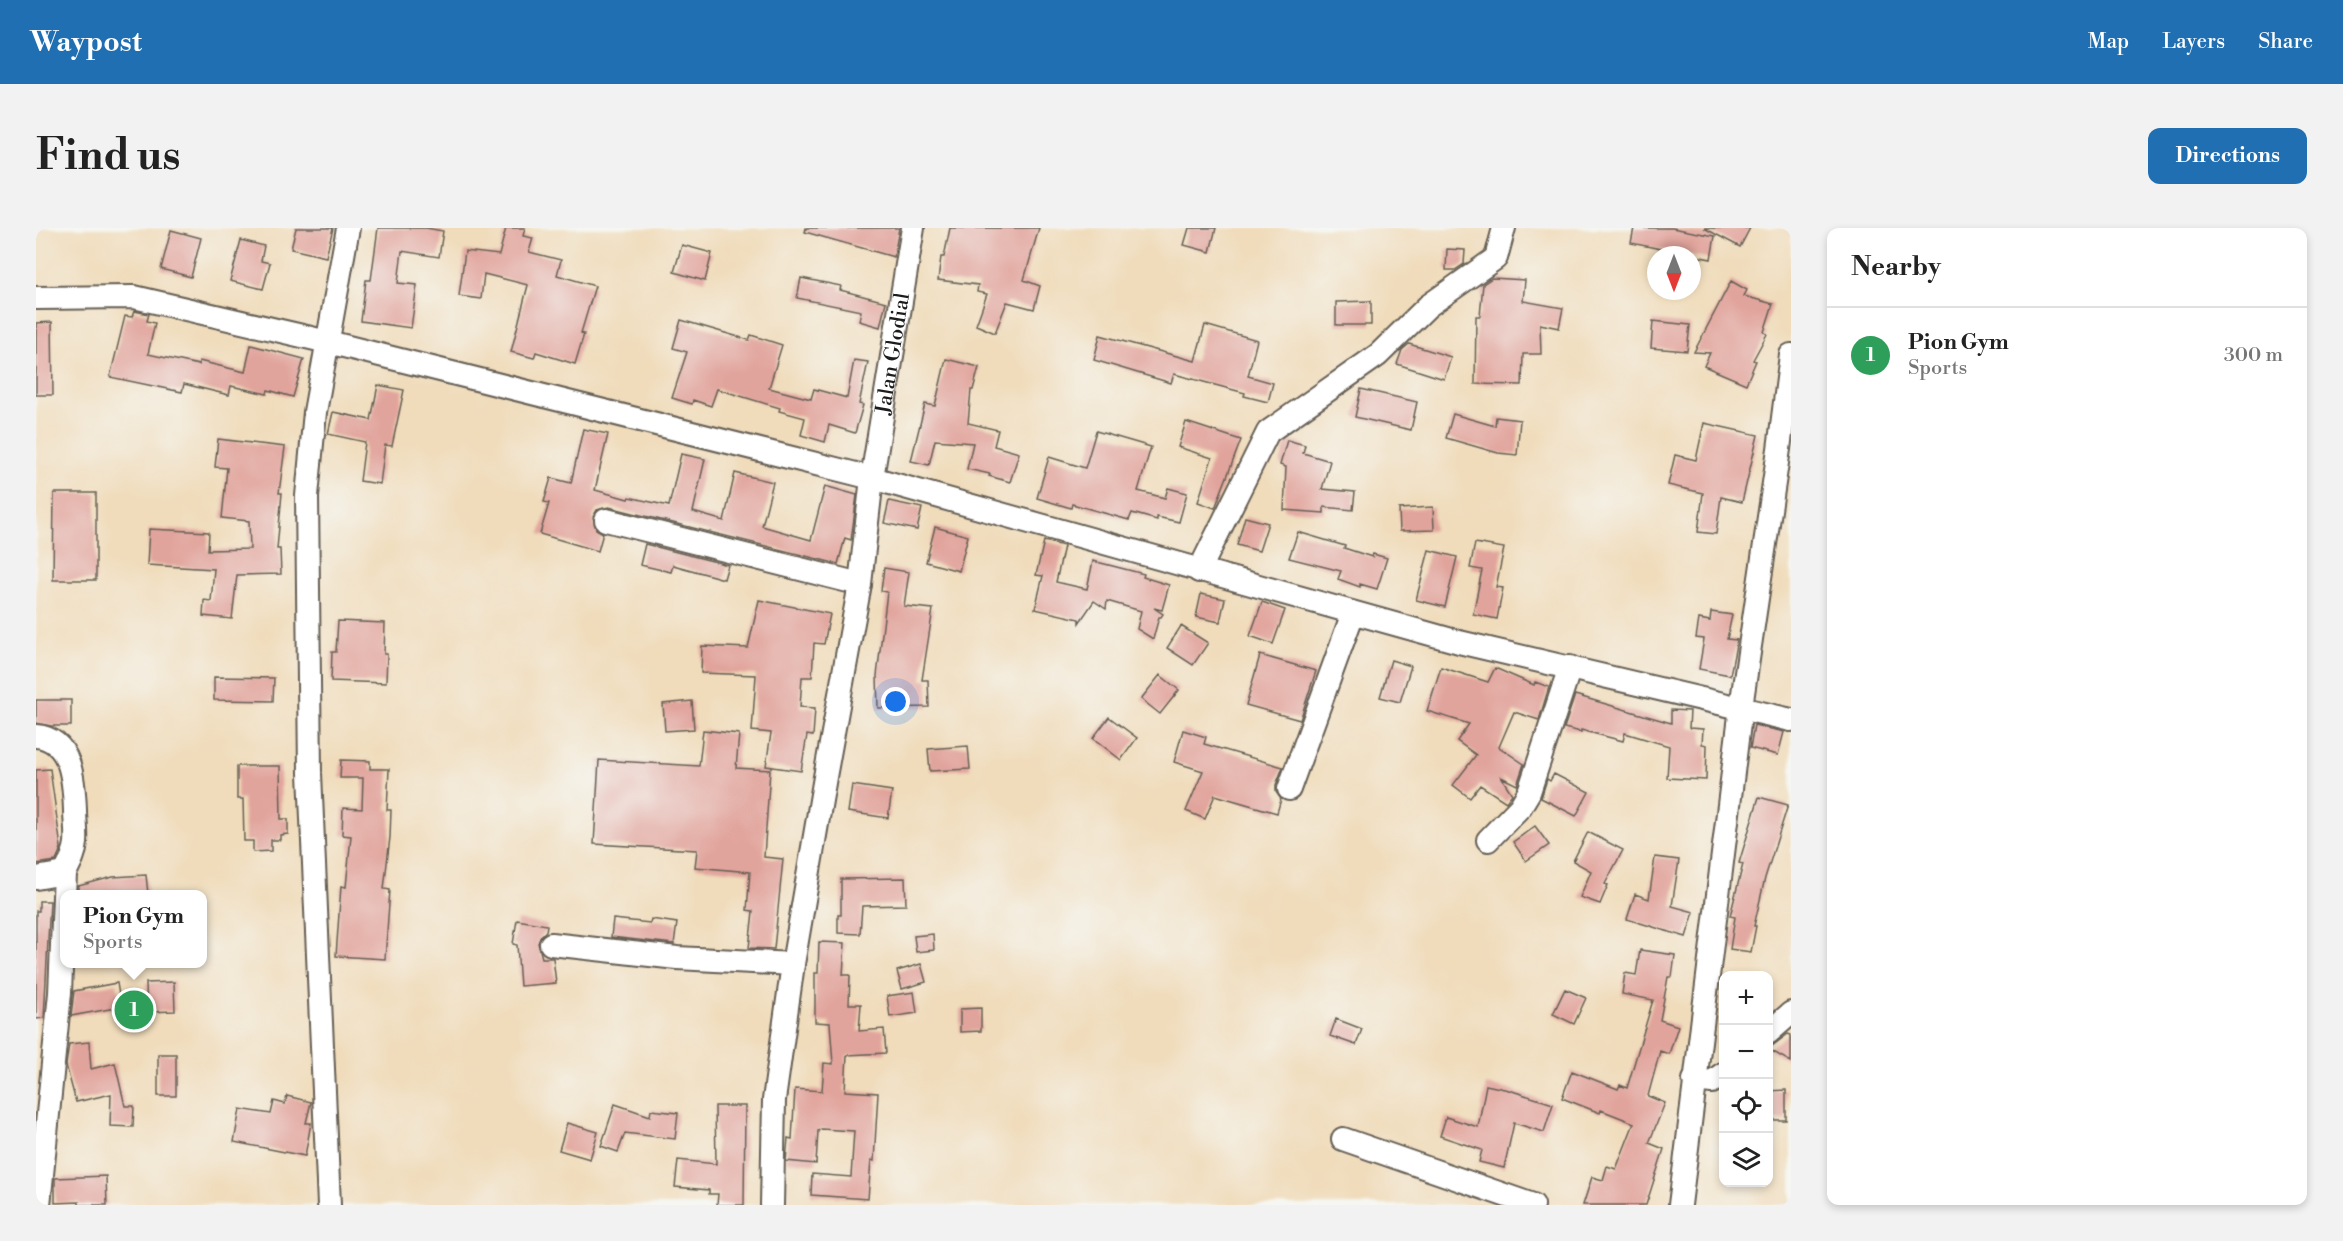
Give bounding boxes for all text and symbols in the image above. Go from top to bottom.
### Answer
text: Waypost [30,25,142,60]
text: Map [2088,29,2129,55]
text: Layers [2162,29,2225,55]
text: Share [2258,29,2313,55]
button: Directions [2148,128,2307,184]
text: Find us [36,130,180,183]
north arrow [1647,246,1701,300]
text: Nearby [1851,251,1941,283]
street label: Jalan Glodial [870,291,916,417]
text: Pion Gym [1908,329,2009,356]
text: 1 [1866,343,1875,368]
text: 300 m [2224,343,2283,368]
text: Sports [1908,356,1967,381]
your location [881,687,910,716]
popup [60,890,207,968]
text: Pion Gym [83,903,184,930]
text: Sports [83,930,142,955]
map controls [1719,971,1773,1187]
button: + [1719,971,1773,1025]
pin: 1 [114,988,154,1032]
button: − [1719,1025,1773,1079]
button: locate [1719,1079,1773,1133]
button: layers [1719,1133,1773,1187]

